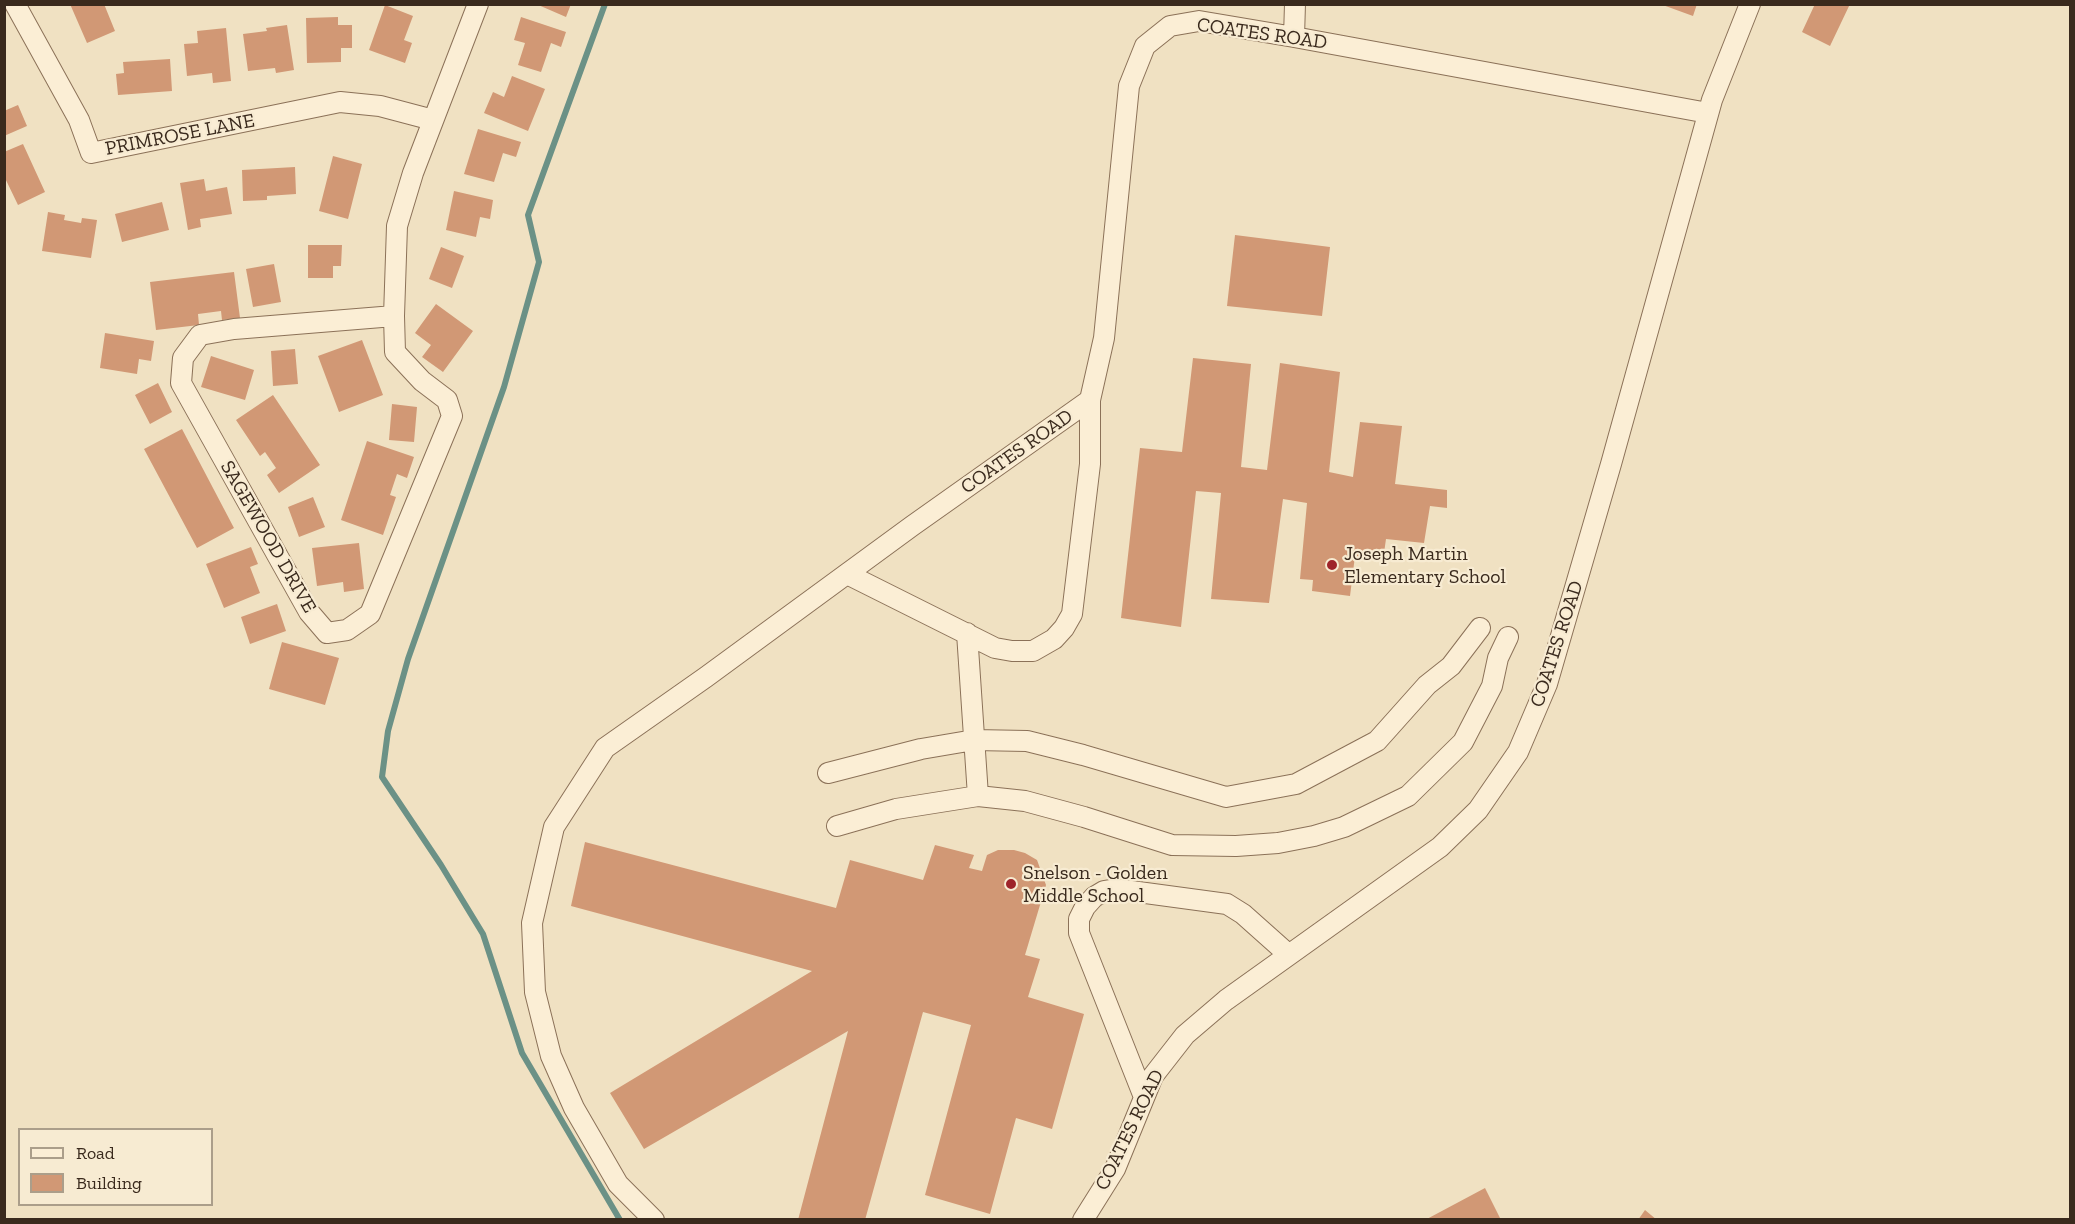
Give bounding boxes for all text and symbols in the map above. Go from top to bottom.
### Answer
street label: COATES ROAD [1195,13,1329,55]
street label: PRIMROSE LANE [103,109,257,161]
street label: COATES ROAD [956,405,1078,499]
street label: SAGEWOOD DRIVE [215,457,321,617]
place label: Joseph Martin Elementary School [1344,542,1506,589]
marker: Joseph Martin Elementary School [1325,558,1339,572]
street label: COATES ROAD [1525,578,1589,710]
place label: Snelson - Golden Middle School [1023,861,1168,908]
marker: Snelson - Golden Middle School [1004,877,1018,891]
street label: COATES ROAD [1090,1066,1170,1194]
legend [18,1128,213,1206]
text: Road [76,1142,115,1164]
text: Building [76,1172,142,1194]

